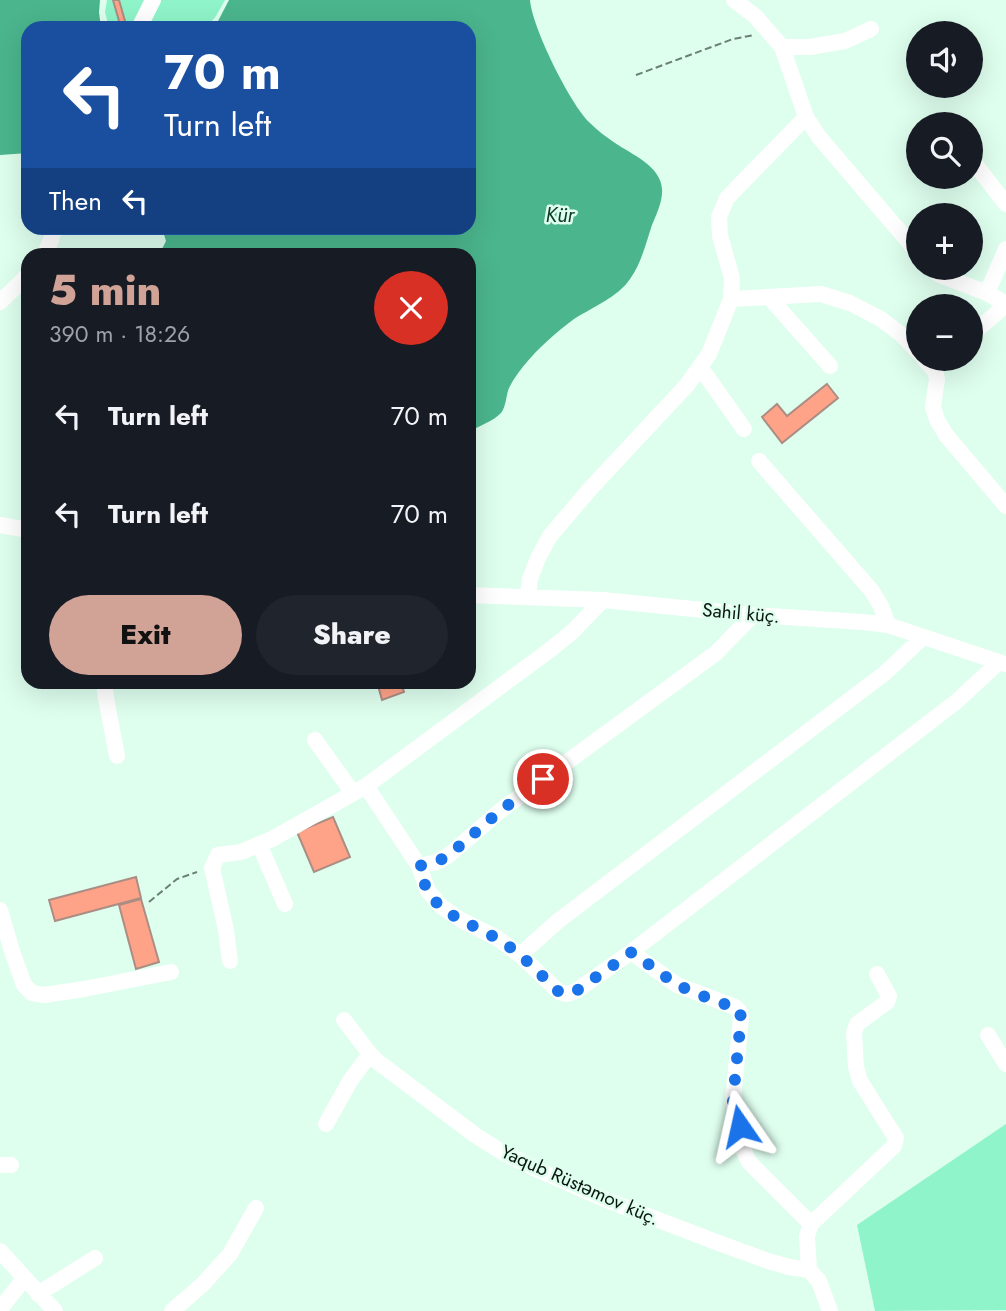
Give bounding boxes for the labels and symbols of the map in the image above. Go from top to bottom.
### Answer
water label: Kür [545,200,576,230]
street label: Sahil küç. [701,596,781,630]
pin [513,749,573,809]
position arrow [703,1089,777,1163]
street label: Yaqub Rüstəmov küç. [497,1138,663,1232]

